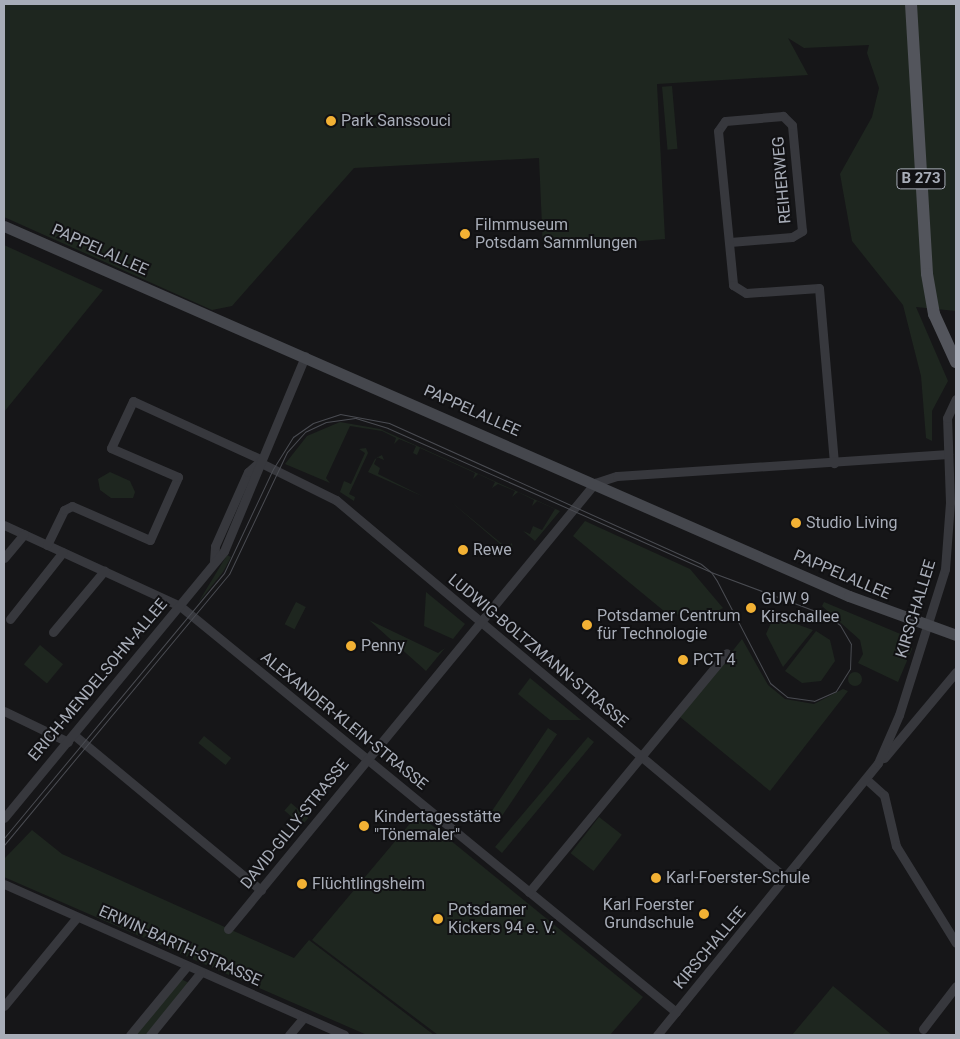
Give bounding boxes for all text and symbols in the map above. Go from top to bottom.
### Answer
place label: Park Sanssouci [341,111,451,131]
marker: Park Sanssouci [325,115,337,127]
street label: REIHERWEG [769,135,795,225]
road number: B 273 [896,166,946,192]
place label: Filmmuseum Potsdam Sammlungen [475,215,637,253]
street label: PAPPELALLEE [49,220,151,280]
marker: Filmmuseum Potsdam Sammlungen [459,228,471,240]
street label: PAPPELALLEE [421,381,523,441]
place label: Studio Living [806,513,898,533]
marker: Studio Living [790,517,802,529]
place label: Rewe [473,540,512,560]
marker: Rewe [457,544,469,556]
street label: PAPPELALLEE [791,546,893,604]
street label: KIRSCHALLEE [892,558,940,660]
street label: LUDWIG-BOLTZMANN-STRASSE [444,570,632,732]
place label: GUW 9 Kirschallee [761,589,839,627]
street label: ERICH-MENDELSOHN-ALLEE [24,595,172,765]
marker: GUW 9 Kirschallee [745,602,757,614]
place label: Potsdamer Centrum für Technologie [597,606,740,644]
marker: Potsdamer Centrum für Technologie [581,619,593,631]
place label: Penny [361,636,405,656]
marker: Penny [345,640,357,652]
street label: ALEXANDER-KLEIN-STRASSE [257,648,431,794]
place label: PCT 4 [693,650,736,670]
marker: PCT 4 [677,654,689,666]
street label: DAVID-GILLY-STRASSE [237,755,353,893]
place label: Kindertagesstätte "Tönemaler" [374,807,501,845]
marker: Kindertagesstätte "Tönemaler" [358,820,370,832]
place label: Karl-Foerster-Schule [666,868,810,888]
marker: Karl-Foerster-Schule [650,872,662,884]
place label: Flüchtlingsheim [312,874,425,894]
marker: Flüchtlingsheim [296,878,308,890]
place label: Karl Foerster Grundschule [603,895,694,933]
place label: Potsdamer Kickers 94 e. V. [448,900,556,938]
street label: ERWIN-BARTH-STRASSE [96,901,264,991]
street label: KIRSCHALLEE [670,903,750,993]
marker: Karl Foerster Grundschule [698,908,710,920]
marker: Potsdamer Kickers 94 e. V. [432,913,444,925]

